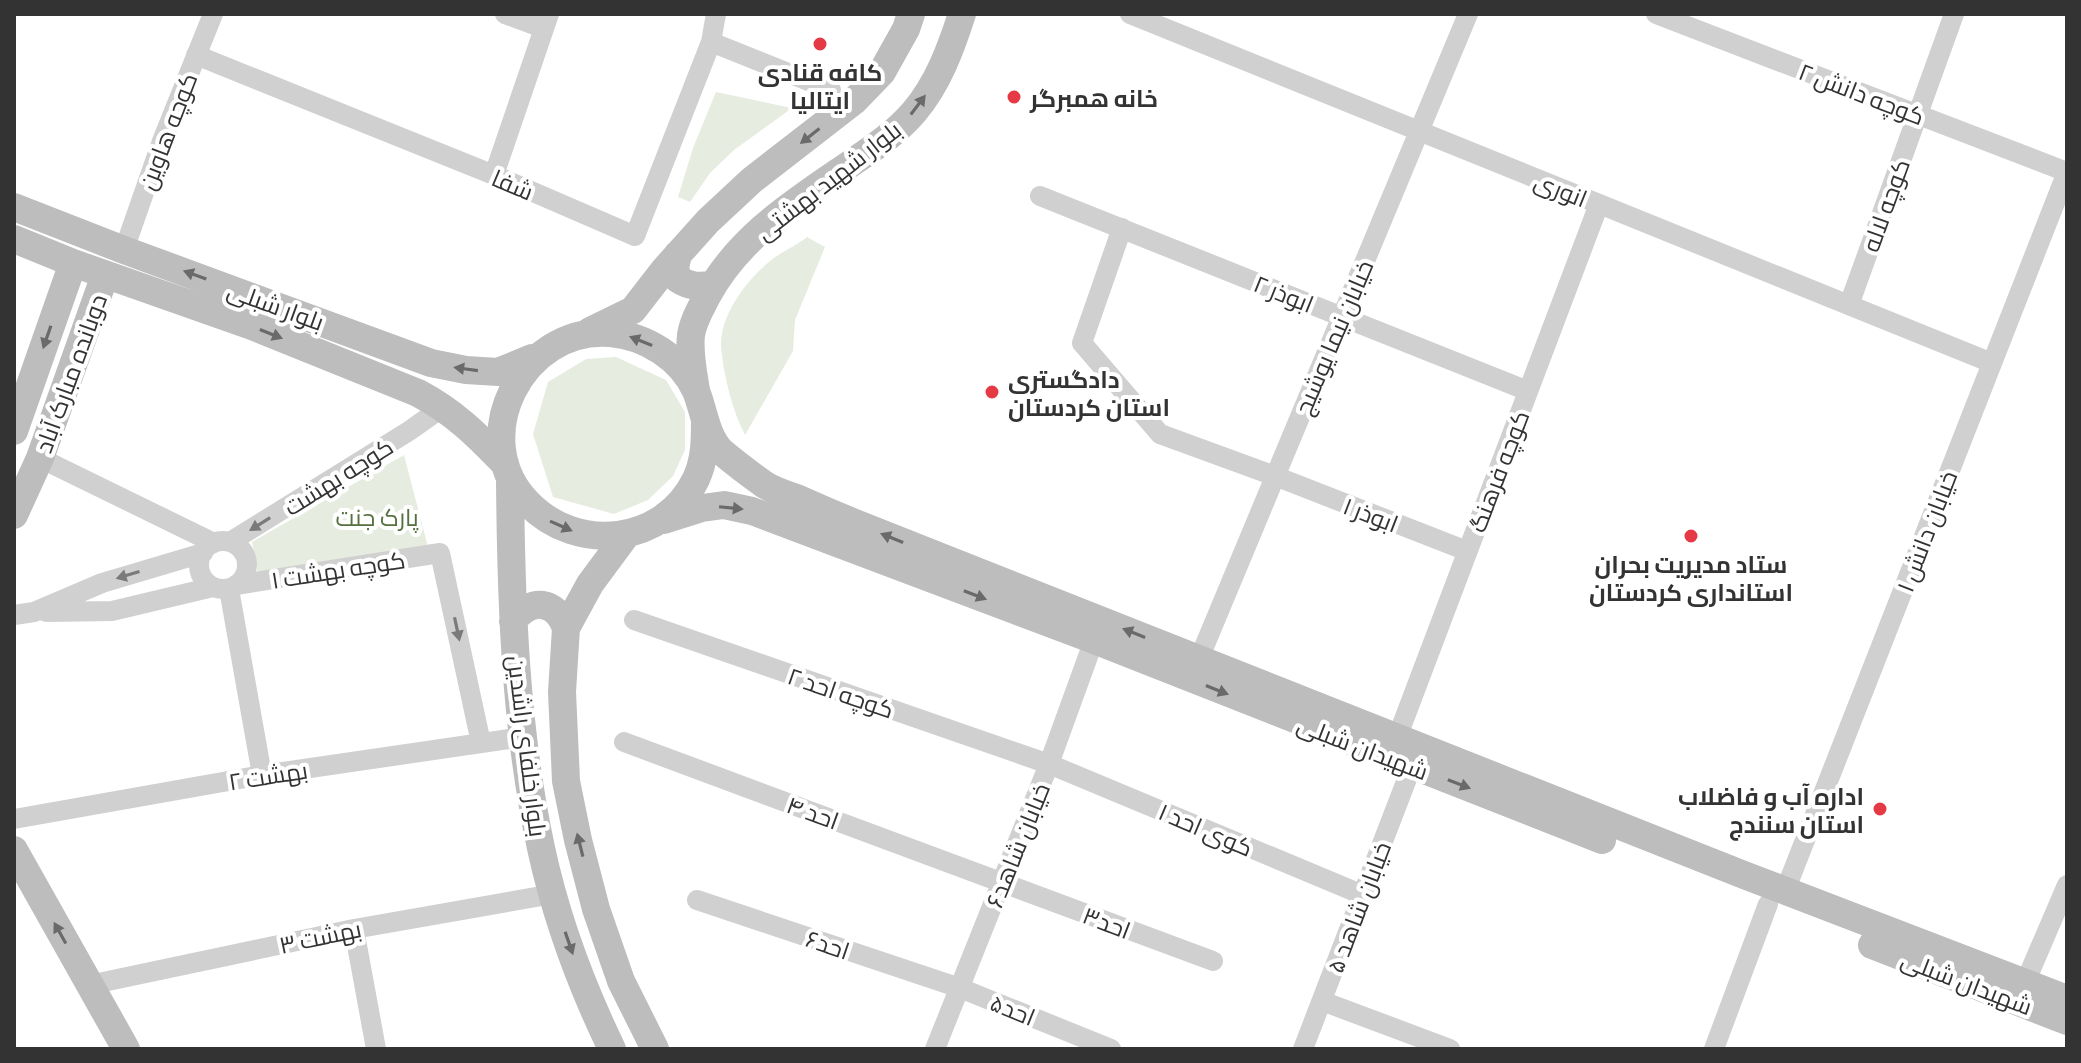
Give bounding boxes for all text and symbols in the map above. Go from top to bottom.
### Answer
marker: کافه قنادی ایتالیا [811,35,829,53]
street label: کوچه دانش ۲ [1794,56,1929,133]
place label: کافه قنادی ایتالیا [758,57,882,114]
street label: کوچه هاوین [131,68,205,195]
place label: خانه همبرگر [1029,83,1158,113]
marker: خانه همبرگر [1005,88,1023,106]
one-way arrow [910,95,926,115]
street label: بلوار شهید بهشتی [750,114,907,247]
one-way arrow [800,128,820,144]
street label: کوچه لاله [1855,155,1918,256]
street label: شفا [488,162,538,206]
street label: انوری [1530,165,1592,214]
street label: خیابان نیما یوشیج [1287,255,1381,420]
one-way arrow [183,268,207,281]
street label: ابوذر ۲ [1250,268,1318,318]
street label: بلوار شبلی [223,274,328,337]
street label: دوبانده مبارک آباد [28,290,112,456]
one-way arrow [41,325,53,349]
one-way arrow [259,327,283,340]
one-way arrow [629,335,653,348]
one-way arrow [453,362,478,375]
place label: دادگستری استان کردستان [1008,364,1170,422]
marker: دادگستری استان کردستان [983,383,1001,401]
street label: کوچه فرهنگ [1461,406,1537,537]
street label: کوچه بهشت [278,431,399,523]
street label: خیابان دانش ۱ [1890,466,1963,596]
street label: ابوذر ۱ [1339,490,1403,538]
one-way arrow [718,501,743,514]
park label: پارک جنت [335,502,419,534]
one-way arrow [249,516,271,530]
one-way arrow [549,520,573,533]
marker: ستاد مدیریت بحران استانداری کردستان [1682,527,1700,545]
one-way arrow [880,531,904,544]
street label: کوچه بهشت ۱ [269,544,407,597]
place label: ستاد مدیریت بحران استانداری کردستان [1589,549,1793,607]
one-way arrow [116,569,140,582]
one-way arrow [963,589,987,602]
one-way arrow [451,617,464,642]
one-way arrow [1122,627,1146,640]
street label: بلوار خلفای راشدین [501,653,554,839]
street label: کوچه احد ۲ [783,660,898,727]
one-way arrow [1205,684,1229,697]
street label: شهیدان شبلی [1293,709,1433,786]
street label: بهشت ۲ [226,754,310,797]
street label: خیابان شاهد۶ [979,778,1056,912]
one-way arrow [1447,778,1471,791]
place label: اداره آب و فاضلاب استان سنندج [1678,781,1864,841]
street label: احد ۴ [783,789,843,835]
street label: کوی احد ۱ [1154,796,1258,863]
marker: اداره آب و فاضلاب استان سنندج [1871,800,1889,818]
one-way arrow [573,832,586,857]
street label: خیابان شاهد ۵ [1320,837,1397,977]
street label: احد۳ [1079,900,1135,944]
street label: بهشت ۳ [276,913,364,960]
one-way arrow [53,922,67,944]
street label: احد۶ [802,923,854,965]
one-way arrow [563,931,575,955]
street label: شهیدان شبلی [1897,944,2037,1021]
street label: احد۵ [986,987,1040,1031]

